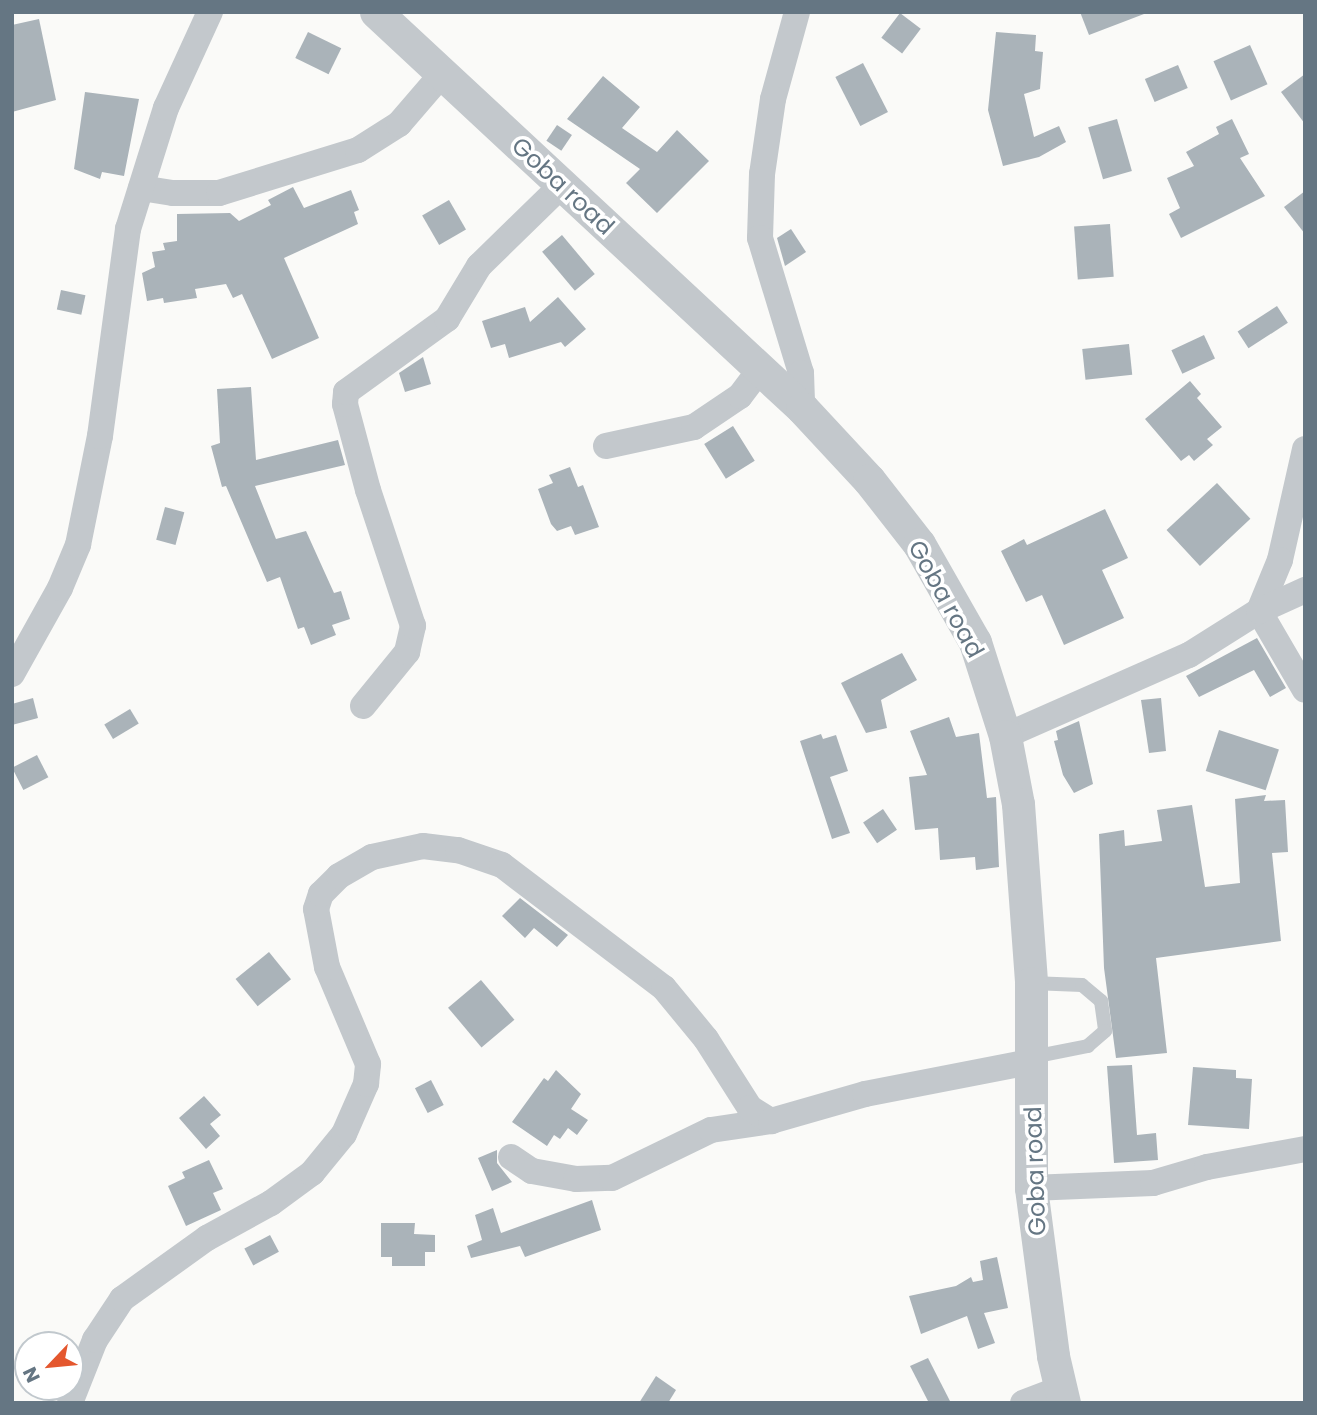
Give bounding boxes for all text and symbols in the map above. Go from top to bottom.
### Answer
street label: Goba road [506,131,620,241]
street label: Goba road [902,535,990,663]
street label: Goba road [1018,1106,1052,1236]
north arrow [14,1331,84,1401]
text: N [16,1362,47,1387]

